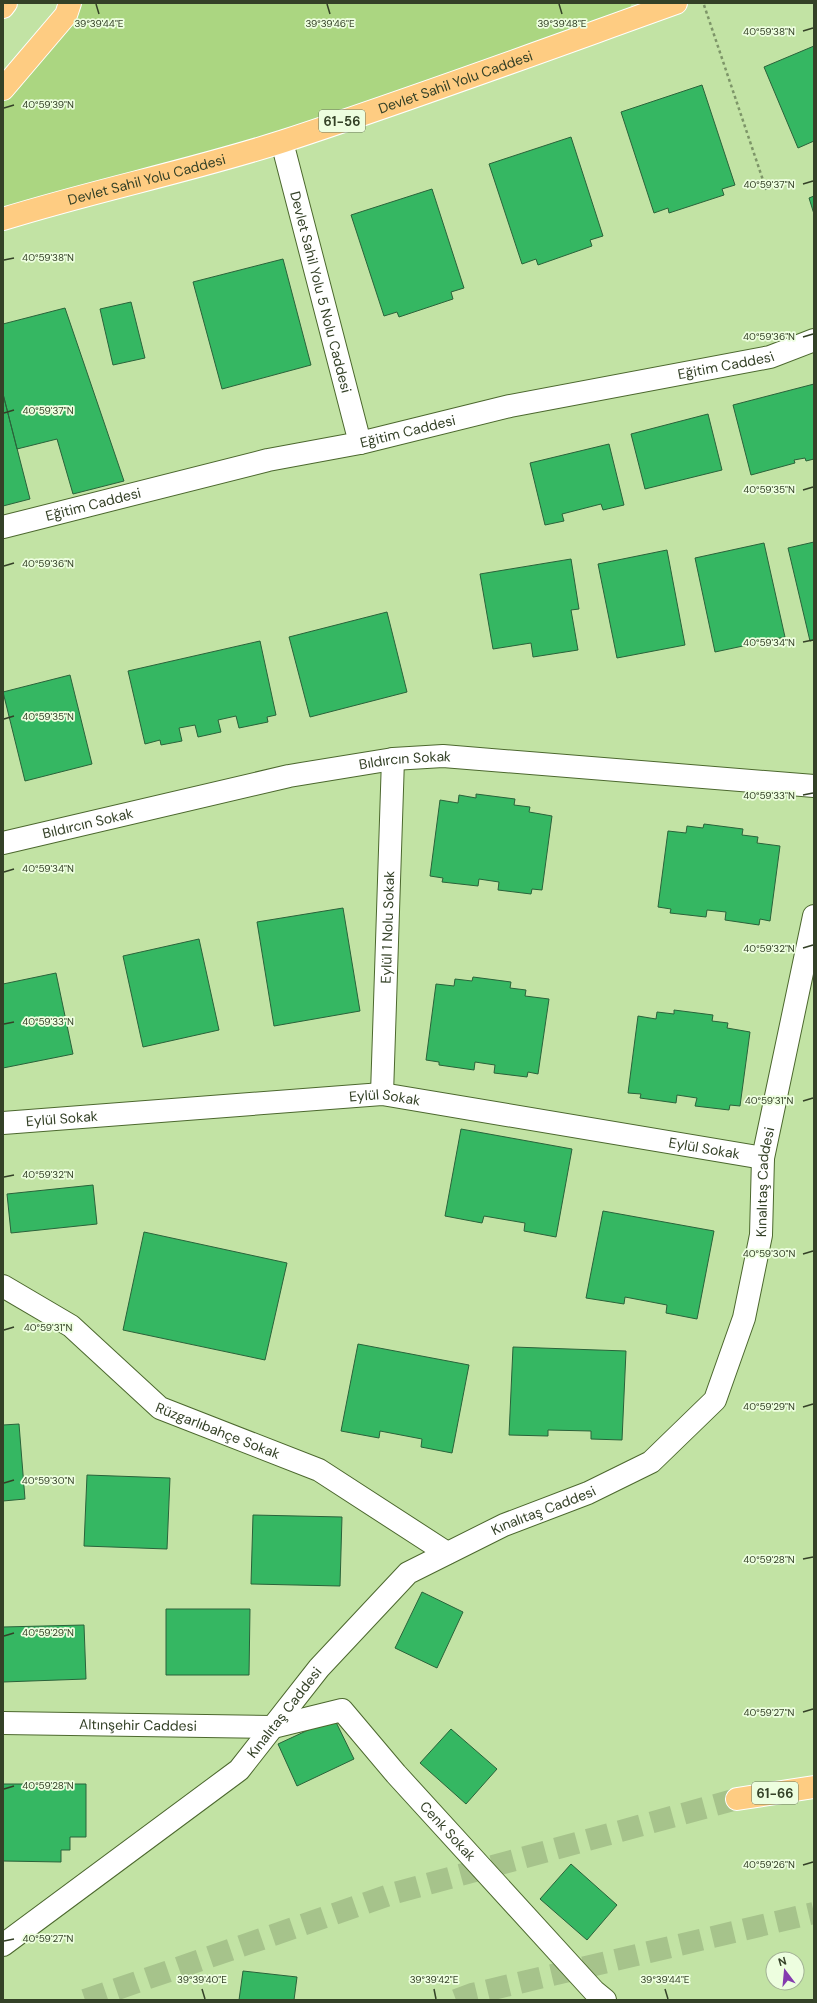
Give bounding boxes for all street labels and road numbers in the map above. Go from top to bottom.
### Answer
street label: Devlet Sahil Yolu Caddesi [376,46,535,118]
road number: 61-56 [319,110,365,132]
street label: Devlet Sahil Yolu Caddesi [66,150,228,209]
street label: Devlet Sahil Yolu 5 Nolu Caddesi [286,189,356,395]
street label: Eğitim Caddesi [676,347,777,383]
street label: Eğitim Caddesi [358,411,457,452]
street label: Eğitim Caddesi [44,483,143,525]
street label: Bıldırcın Sokak [358,747,452,773]
street label: Bıldırcın Sokak [41,804,135,842]
street label: Eylül 1 Nolu Sokak [377,870,398,984]
street label: Eylül Sokak [348,1085,422,1109]
street label: Eylül Sokak [25,1107,98,1130]
street label: Kınalıtaş Caddesi [752,1125,778,1237]
street label: Eylül Sokak [667,1133,741,1163]
street label: Rüzgarlıbahçe Sokak [153,1398,283,1463]
street label: Kınalıtaş Caddesi [488,1482,599,1539]
street label: Kınalıtaş Caddesi [243,1663,325,1762]
street label: Altınşehir Caddesi [79,1715,197,1735]
road number: 61-66 [752,1782,798,1804]
street label: Cenk Sokak [416,1797,480,1865]

